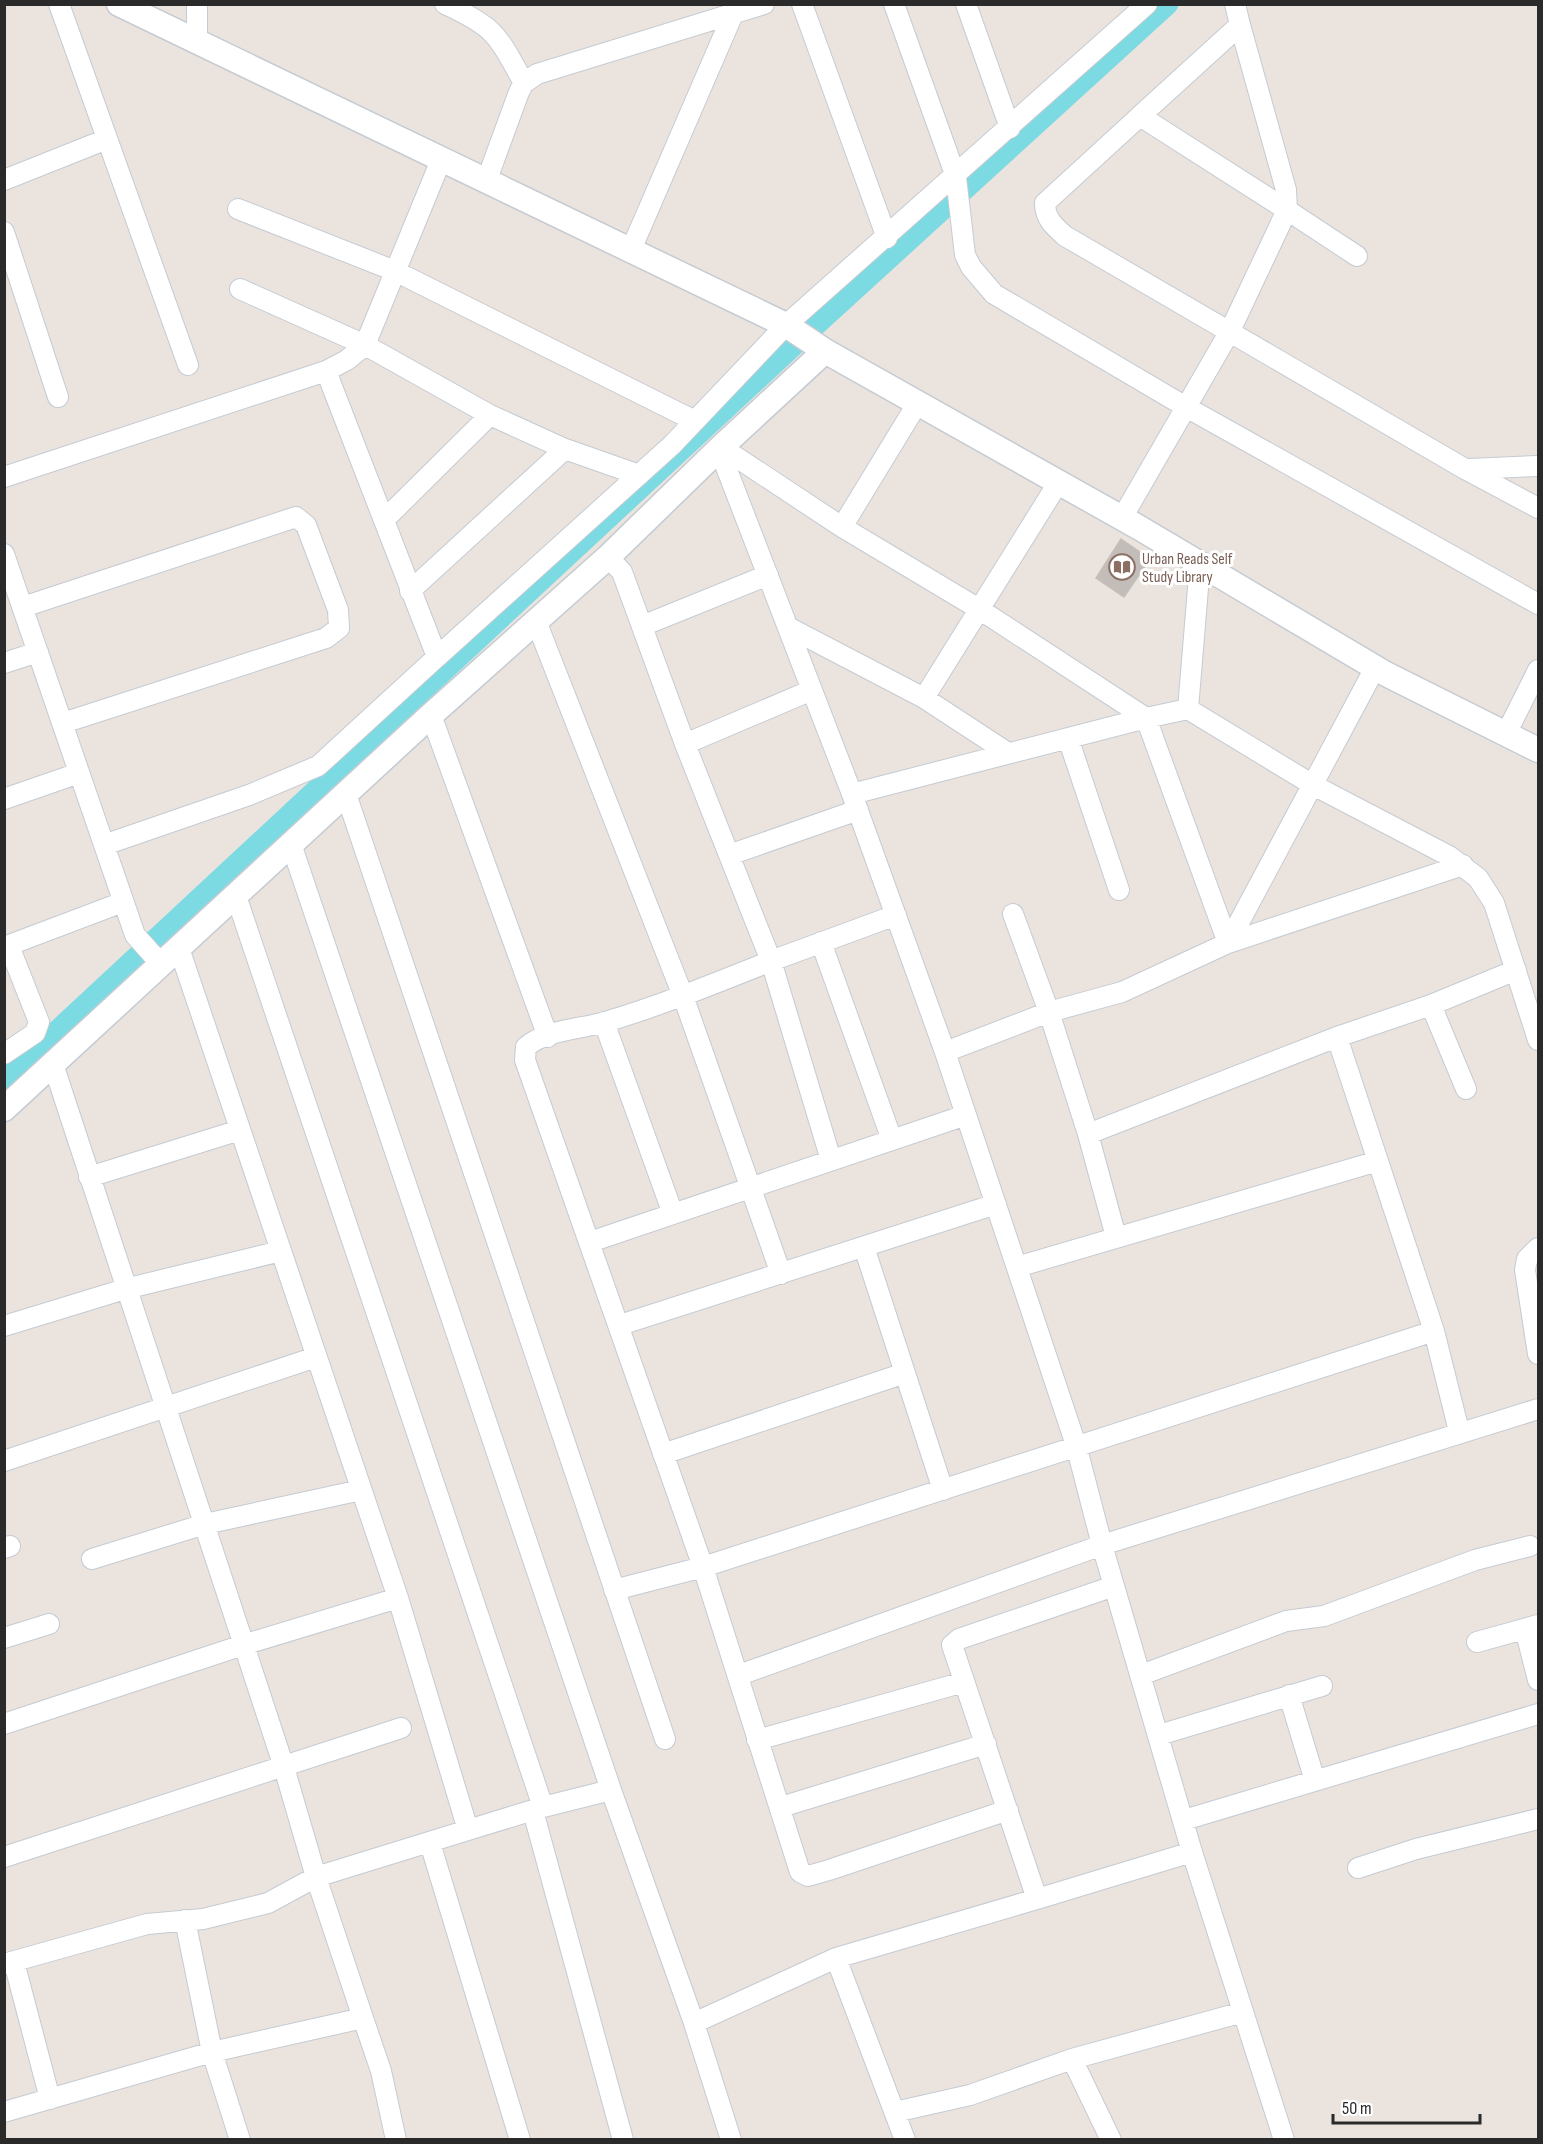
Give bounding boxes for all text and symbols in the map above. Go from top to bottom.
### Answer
place label: Urban Reads Self Study Library [1142,550,1233,587]
library icon: Urban Reads Self Study Library [1107,552,1137,582]
scale bar [1333,2087,1480,2125]
text: 50 m [1342,2098,1372,2119]

